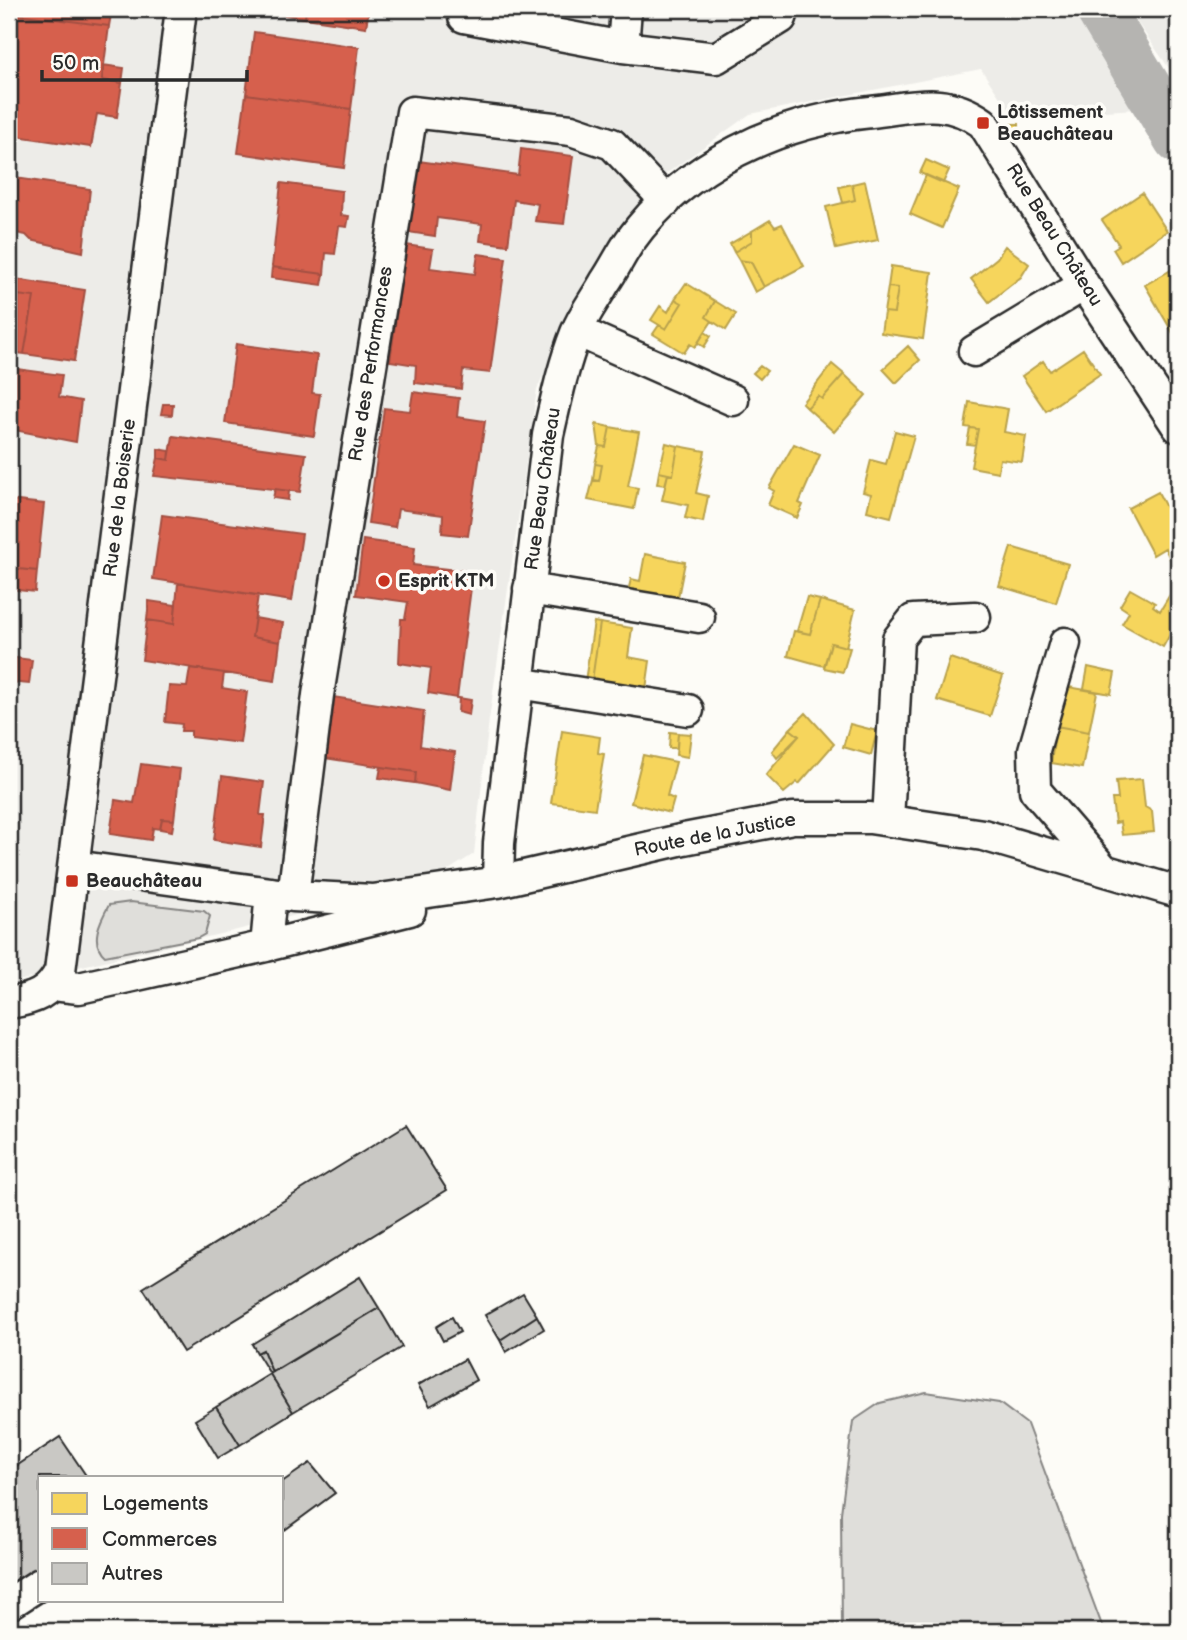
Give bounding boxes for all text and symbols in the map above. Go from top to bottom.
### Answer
scale bar [42,38,247,82]
text: 50 m [52,51,99,76]
place label: Lôtissement Beauchâteau [997,101,1113,146]
marker: Lôtissement Beauchâteau [975,115,991,131]
street label: Rue Beau Château [1001,159,1107,311]
street label: Rue des Performances [344,265,398,463]
street label: Rue Beau Château [520,406,566,572]
street label: Rue de la Boiserie [99,418,141,578]
place label: Esprit KTM [398,570,494,593]
marker: Esprit KTM [376,573,392,589]
street label: Route de la Justice [632,808,798,862]
place label: Beauchâteau [86,870,202,893]
marker: Beauchâteau [64,873,80,889]
legend [38,1476,284,1602]
text: Logements [102,1491,208,1516]
text: Commerces [102,1527,217,1552]
text: Autres [102,1561,163,1586]

